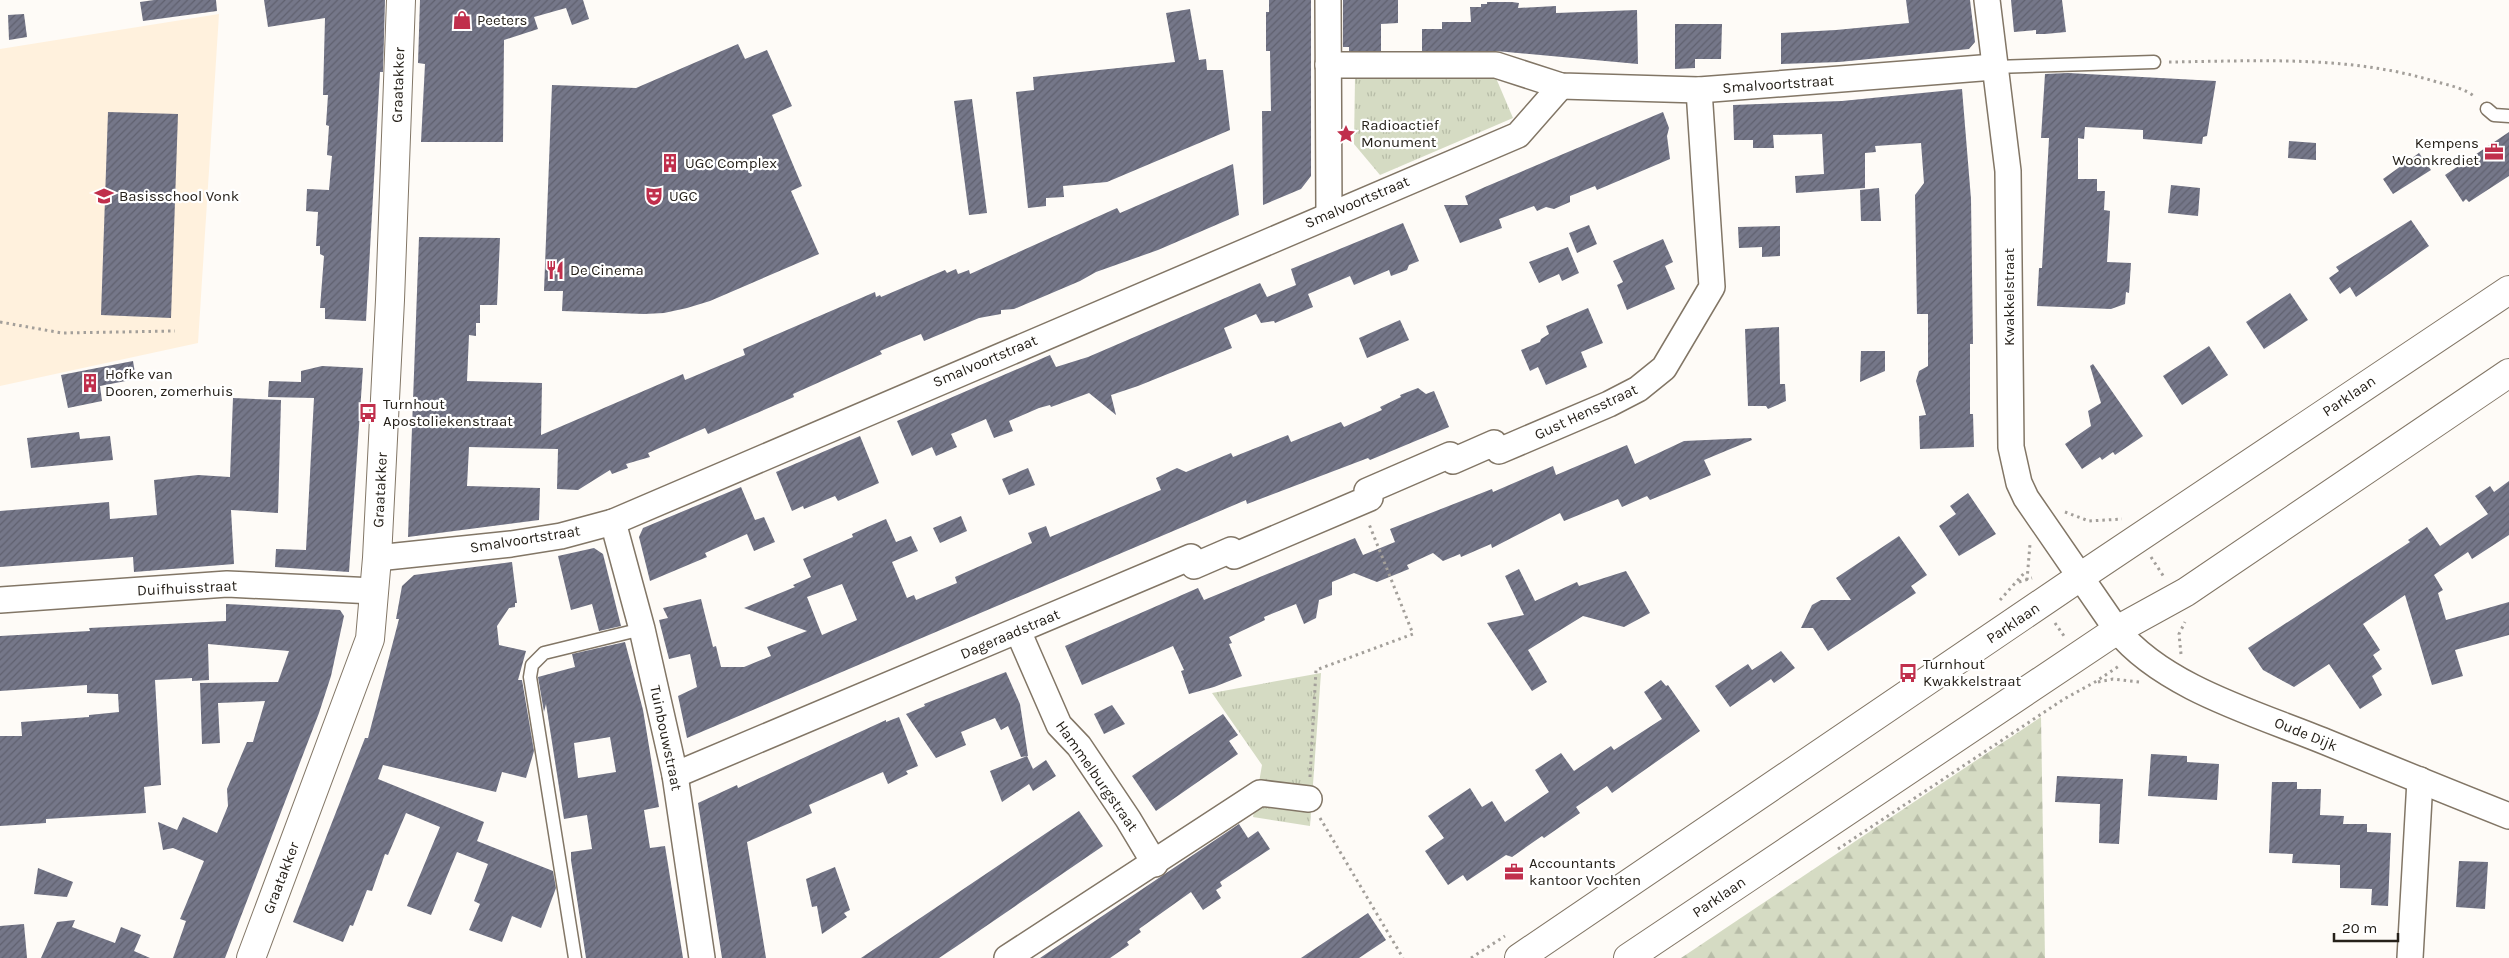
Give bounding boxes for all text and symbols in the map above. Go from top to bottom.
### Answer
shop icon: Peeters [451,9,473,31]
place label: Peeters [477,11,527,29]
street label: Graatakker [388,46,408,123]
street label: Smalvoortstraat [1722,71,1835,97]
place label: Radioactief Monument [1361,116,1440,151]
place icon: Radioactief Monument [1335,123,1357,145]
place label: Kempens Woonkrediet [2392,134,2479,169]
office icon: Kempens Woonkrediet [2483,141,2505,163]
building icon: UGC Complex [659,152,681,174]
place label: UGC Complex [685,154,777,172]
street label: Smalvoortstraat [1302,172,1412,232]
school or university icon: Basisschool Vonk [93,185,115,207]
theatre icon: UGC [643,185,665,207]
place label: Basisschool Vonk [119,187,239,205]
place label: UGC [669,187,698,205]
street label: Kwakkelstraat [2000,248,2018,346]
restaurant icon: De Cinema [544,259,566,281]
place label: De Cinema [570,261,644,279]
street label: Smalvoortstraat [930,331,1040,391]
place label: Hofke van Dooren, zomerhuis [105,365,233,400]
building icon: Hofke van Dooren, zomerhuis [79,372,101,394]
street label: Parklaan [2319,372,2379,420]
street label: Gust Hensstraat [1532,380,1641,444]
place label: Turnhout Apostoliekenstraat [383,395,513,430]
bus stop icon: Turnhout Apostoliekenstraat [357,402,379,424]
street label: Graatakker [369,451,391,528]
street label: Smalvoortstraat [468,521,582,557]
street label: Duifhuisstraat [137,576,238,600]
street label: Parklaan [1983,599,2043,647]
street label: Dageraadstraat [958,605,1063,663]
place label: Turnhout Kwakkelstraat [1923,655,2022,690]
bus stop icon: Turnhout Kwakkelstraat [1897,662,1919,684]
street label: Tuinbouwstraat [646,684,686,793]
street label: Oude Dijk [2272,713,2340,755]
street label: Hammelburgstraat [1052,717,1142,835]
street label: Graatakker [259,839,303,916]
place label: Accountants kantoor Vochten [1529,854,1641,889]
office icon: Accountants kantoor Vochten [1503,861,1525,883]
street label: Parklaan [1689,873,1749,921]
scale bar [2334,910,2398,942]
text: 20 m [2342,919,2377,937]

